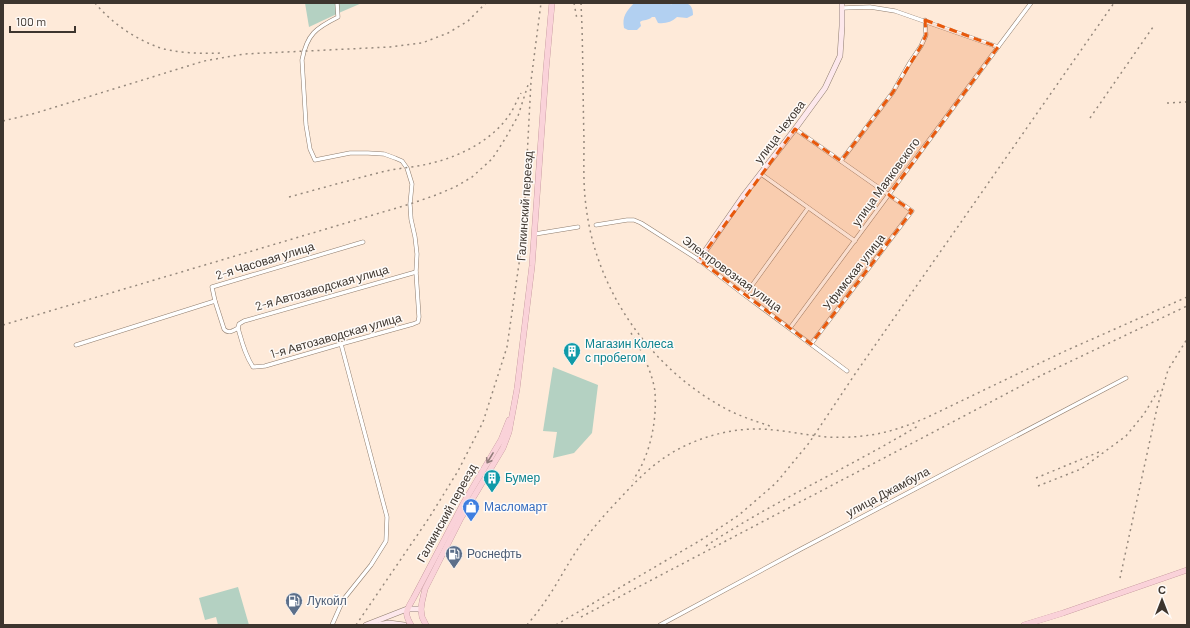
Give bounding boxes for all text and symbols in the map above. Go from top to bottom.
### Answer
scale bar [10,8,75,34]
text: 100 m [16,14,46,28]
street label: улица Чехова [751,97,808,166]
street label: улица Маяковского [848,134,923,229]
street label: Галкинский переезд [513,150,536,262]
street label: Уфимская улица [819,230,888,313]
street label: Электровозная улица [680,232,785,315]
street label: 2-я Часовая улица [214,238,316,283]
street label: 2-я Автозаводская улица [253,261,391,314]
street label: 1-я Автозаводская улица [269,310,403,361]
place label: Магазин Колеса с пробегом [585,336,674,365]
building icon: Магазин Колеса с пробегом [562,341,582,366]
one-way arrow [485,452,493,464]
street label: Галкинский переезд [413,461,480,565]
street label: улица Джамбула [843,463,932,520]
building icon: Бумер [482,468,502,493]
place label: Бумер [505,470,540,485]
shop icon: Масломарт [461,497,481,522]
place label: Масломарт [484,499,548,514]
fuel station icon: Роснефть [444,544,464,569]
place label: Роснефть [467,546,522,561]
north arrow [1142,580,1182,620]
text: С [1158,583,1166,596]
fuel station icon: Лукойл [284,591,304,616]
place label: Лукойл [307,593,347,608]

